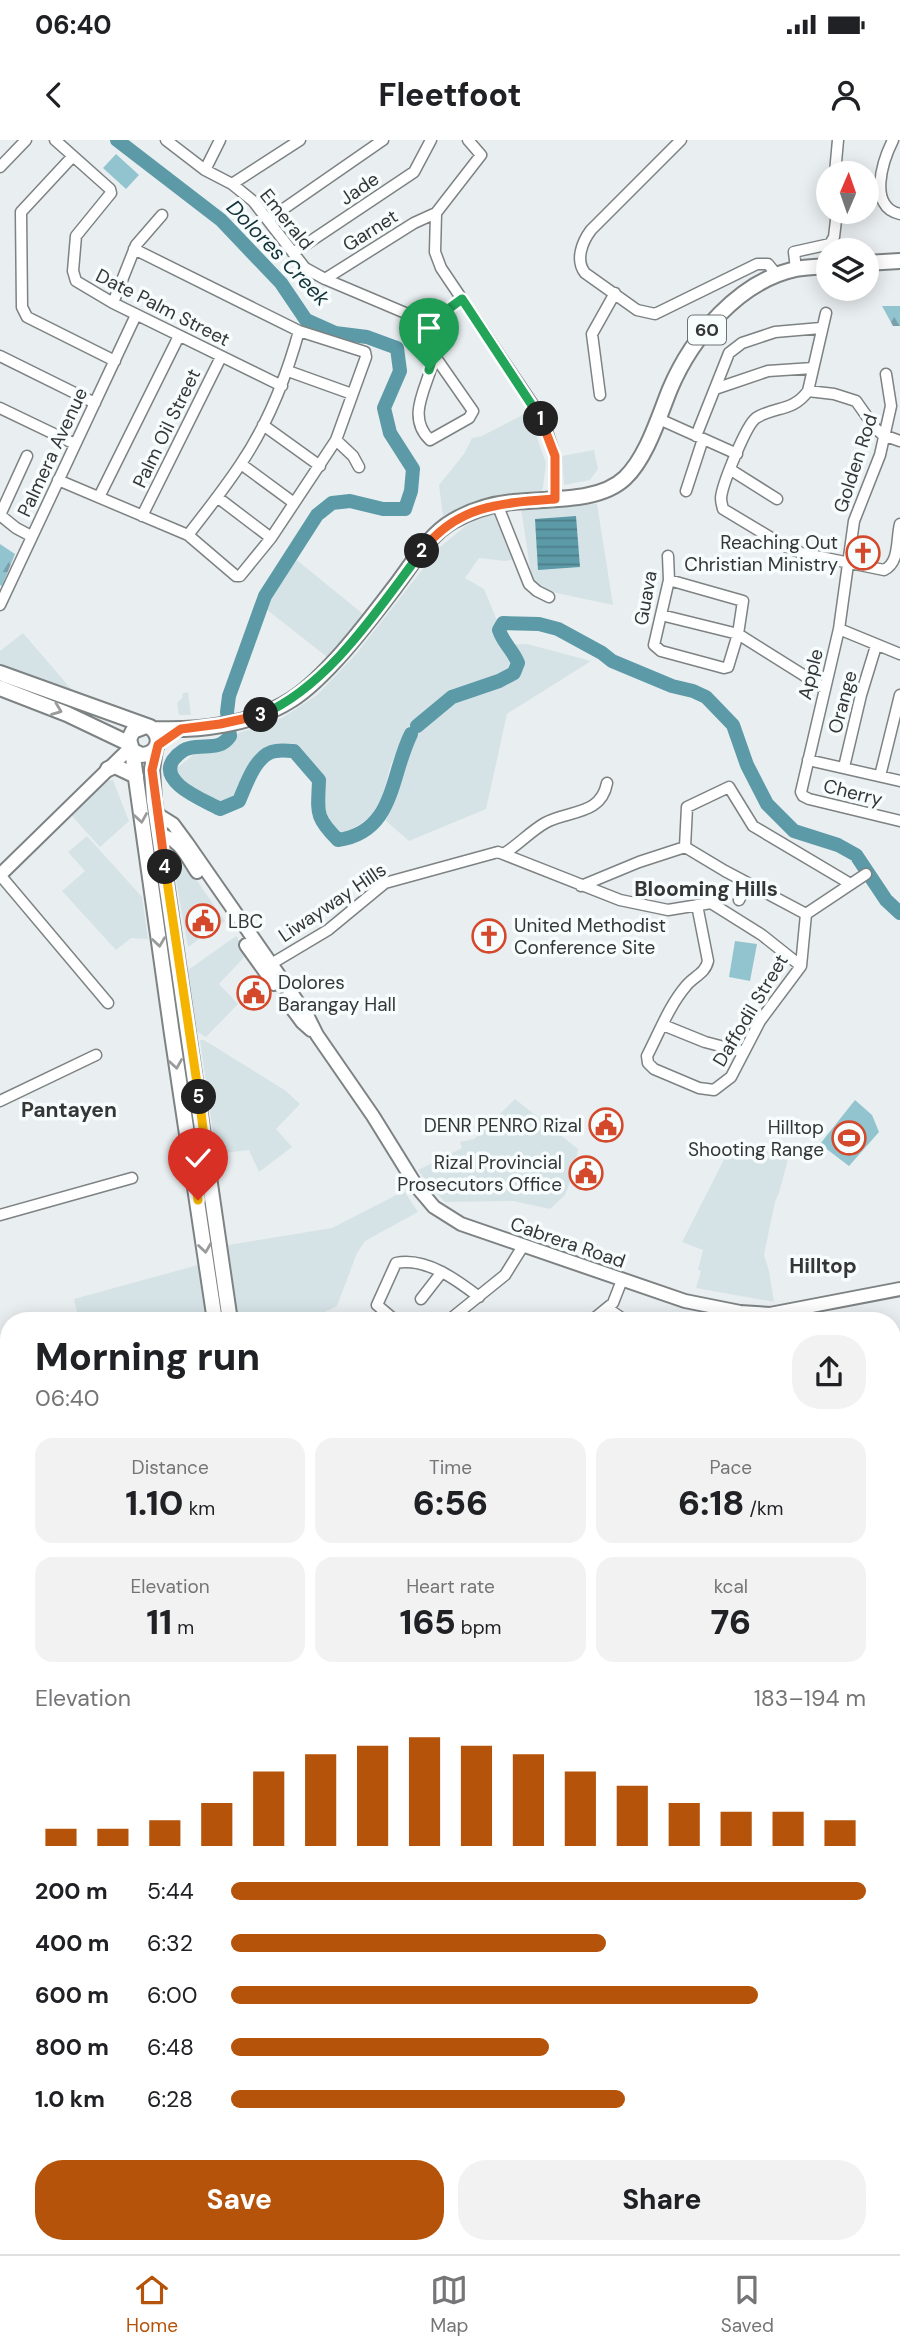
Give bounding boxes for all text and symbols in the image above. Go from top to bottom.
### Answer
text: 06:40 [35,8,112,42]
text: Fleetfoot [379,74,521,116]
icon: back [35,76,73,114]
icon: person [827,76,865,114]
north arrow [816,161,878,224]
map controls [816,161,879,301]
street label: Jade [335,166,384,211]
street label: Emerald [254,183,319,255]
water label: Dolores Creek [220,194,336,312]
street label: Garnet [338,204,403,257]
button: layers [816,238,879,301]
street label: Date Palm Street [92,263,234,352]
pin [399,298,459,370]
icon: arrive [410,309,448,347]
road number: 60 [688,316,726,344]
street label: Palm Oil Street [127,365,206,492]
street label: Palmera Avenue [12,384,93,521]
pin: 1 [524,402,558,436]
text: 1 [537,406,544,431]
street label: Golden Rod [828,411,883,516]
place label: Reaching Out Christian Ministry [684,530,838,577]
pin: 2 [404,534,440,568]
church icon: Reaching Out Christian Ministry [844,534,882,572]
text: 2 [416,538,427,563]
street label: Guava [628,569,663,627]
street label: Apple [792,646,829,702]
street label: Orange [822,668,863,736]
pin: 3 [244,698,278,732]
one-way arrow [50,702,62,716]
text: 3 [255,702,266,727]
street label: Cherry [821,773,885,812]
one-way arrow [134,812,149,824]
pin: 4 [148,850,182,884]
text: 4 [158,854,171,879]
street label: Liwayway Hills [274,857,391,948]
district label: Blooming Hills [634,875,778,903]
public building icon: LBC [184,902,222,940]
place label: LBC [228,909,263,934]
place label: United Methodist Conference Site [514,913,666,960]
church icon: United Methodist Conference Site [470,917,508,955]
one-way arrow [151,936,166,948]
street label: Daffodil Street [707,949,794,1071]
place label: Dolores Barangay Hall [278,970,396,1017]
public building icon: Dolores Barangay Hall [235,974,273,1012]
one-way arrow [168,1058,183,1070]
pin: 5 [182,1080,216,1114]
text: 5 [193,1084,204,1109]
district label: Pantayen [21,1096,117,1124]
public building icon: DENR PENRO Rizal [587,1106,625,1144]
place label: DENR PENRO Rizal [424,1113,582,1138]
place label: Hilltop Shooting Range [688,1115,824,1162]
sports icon: Hilltop Shooting Range [830,1119,868,1157]
pin [168,1128,228,1200]
icon: check [179,1139,217,1177]
place label: Rizal Provincial Prosecutors Office [397,1150,562,1197]
public building icon: Rizal Provincial Prosecutors Office [567,1154,605,1192]
street label: Cabrera Road [507,1211,629,1274]
one-way arrow [197,1242,212,1254]
district label: Hilltop [789,1252,857,1280]
text: Morning run [35,1332,260,1382]
button: share [792,1335,866,1409]
text: 06:40 [35,1383,100,1413]
text: Distance [132,1455,209,1480]
text: Time [429,1455,472,1480]
text: Pace [710,1455,752,1480]
text: 1.10 [125,1480,184,1526]
text: 6:56 [413,1480,488,1526]
text: 6:18 [678,1480,745,1526]
text: km [184,1496,215,1521]
text: /km [745,1496,784,1521]
text: Elevation [131,1574,210,1599]
text: Heart rate [406,1574,495,1599]
text: kcal [714,1574,748,1599]
text: 11 [146,1599,172,1645]
text: 165 [399,1599,456,1645]
text: 76 [710,1599,751,1645]
text: m [172,1615,194,1640]
text: bpm [456,1615,502,1640]
text: Elevation [35,1683,131,1713]
text: 183–194 m [754,1683,866,1713]
text: 200 m [35,1876,108,1906]
text: 5:44 [147,1876,194,1906]
text: 400 m [35,1928,109,1958]
text: 6:32 [147,1928,193,1958]
text: 600 m [35,1980,109,2010]
text: 6:00 [147,1980,198,2010]
text: 800 m [35,2032,109,2062]
text: 6:48 [147,2032,194,2062]
text: 1.0 km [35,2084,105,2114]
text: 6:28 [147,2084,193,2114]
button: Save [35,2160,444,2240]
button: Share [458,2160,866,2240]
tab: Home [126,2271,178,2338]
tab: Map [430,2271,468,2338]
tab: Saved [721,2271,774,2338]

